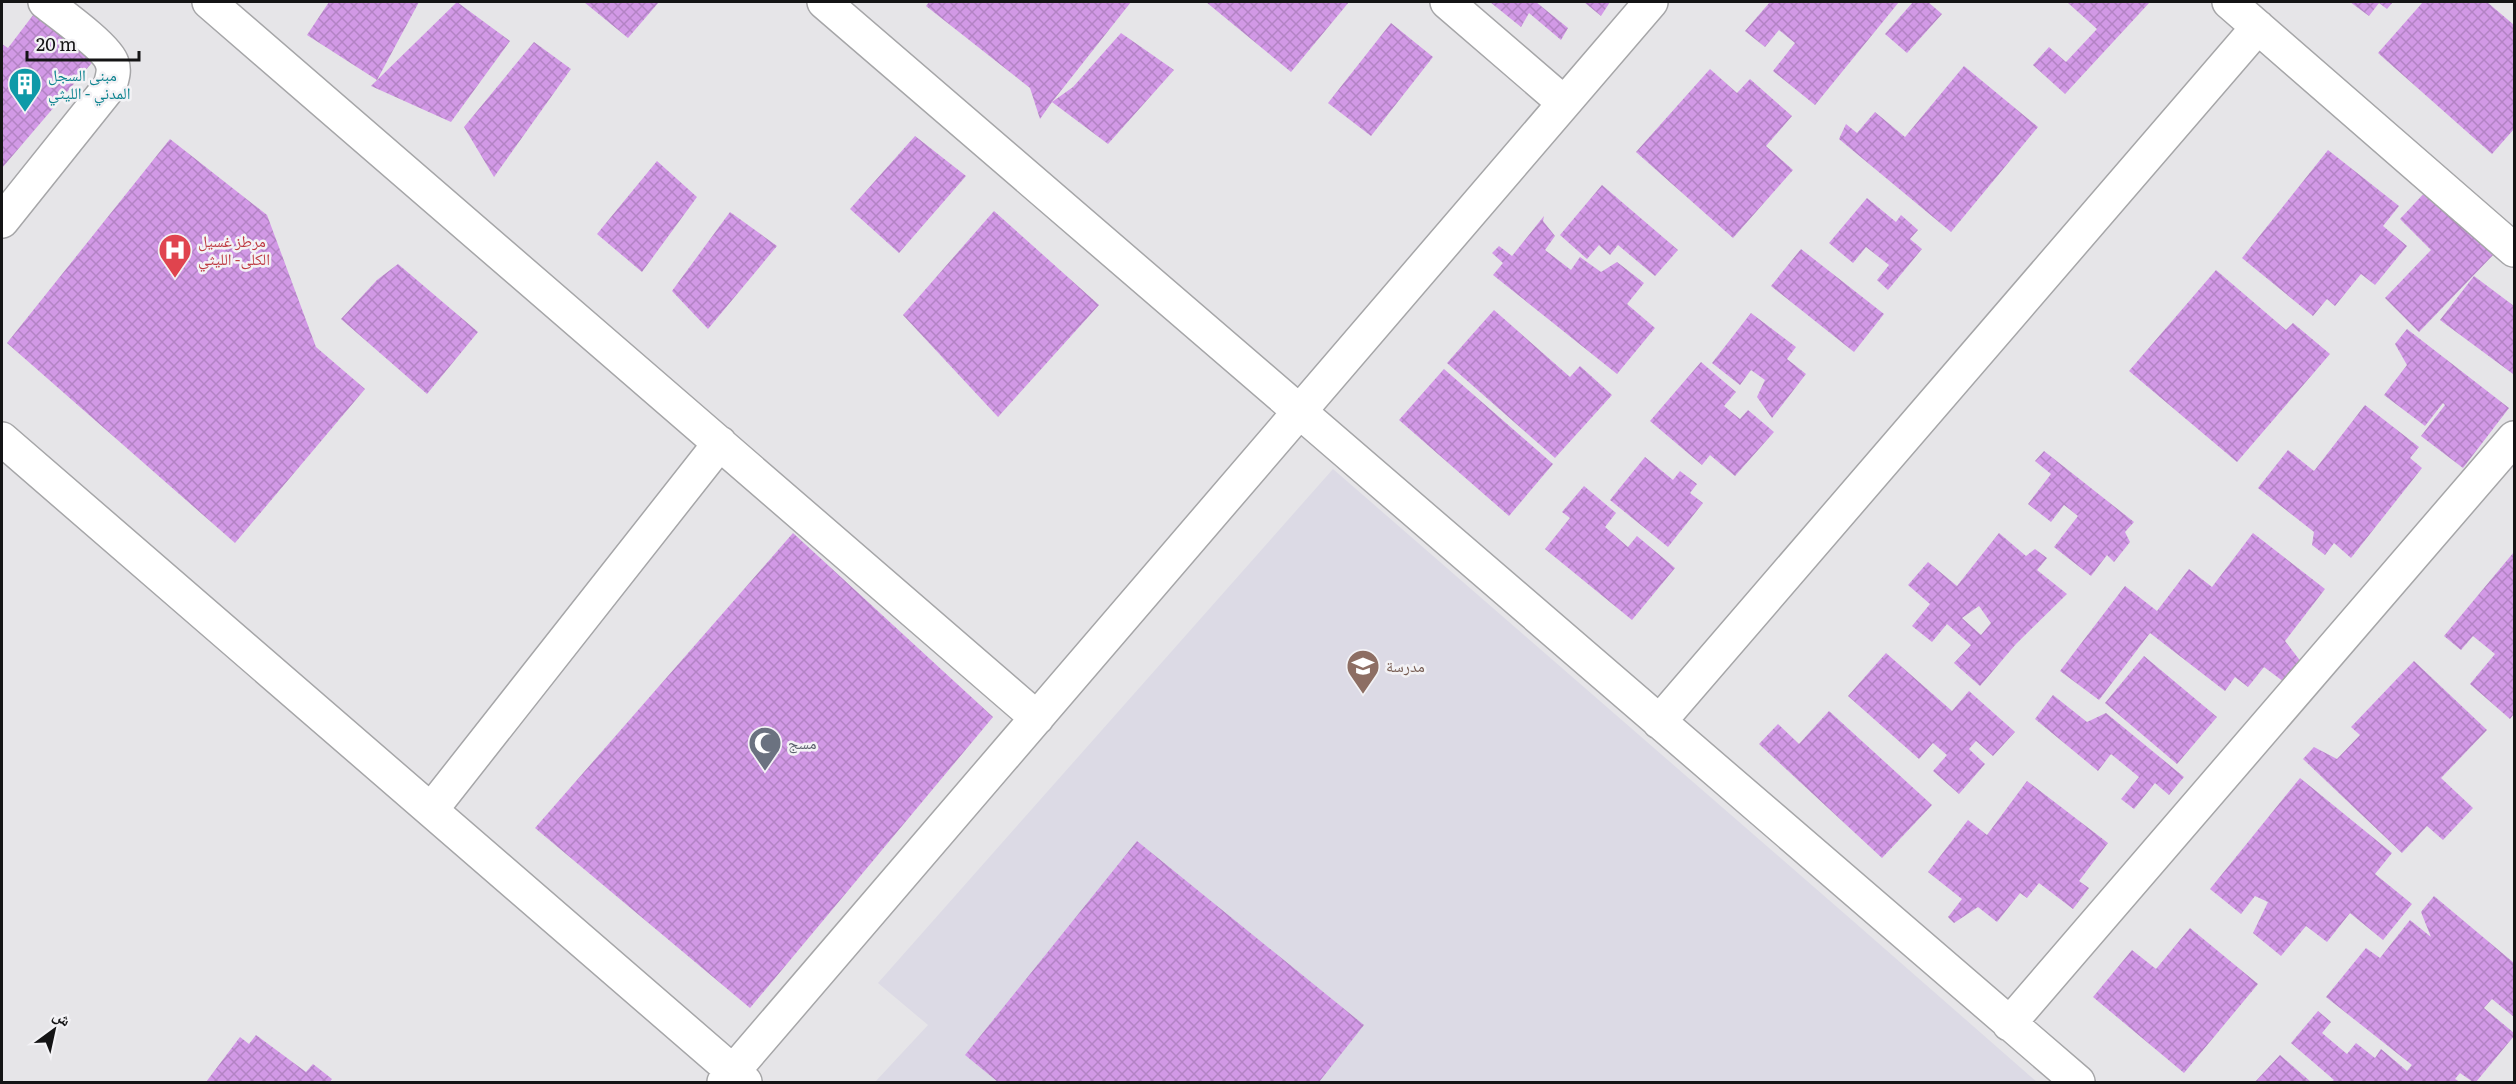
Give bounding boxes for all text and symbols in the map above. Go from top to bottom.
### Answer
scale bar [27,24,140,62]
text: 20 m [36,30,77,57]
place label: مبنى السجل المدني - الليثي [48,62,130,106]
building icon: مبنى السجل المدني - الليثي [7,66,43,113]
place label: مرطز غسيل الكلى- الليثي [198,228,270,272]
hospital icon: مرطز غسيل الكلى- الليثي [157,232,193,279]
school or university icon: مدرسة [1345,648,1381,695]
place label: مدرسة [1386,653,1425,677]
mosque icon: مسج [747,725,783,772]
place label: مسج [788,730,817,754]
north arrow [24,1000,84,1060]
text: ش [49,1002,76,1031]

